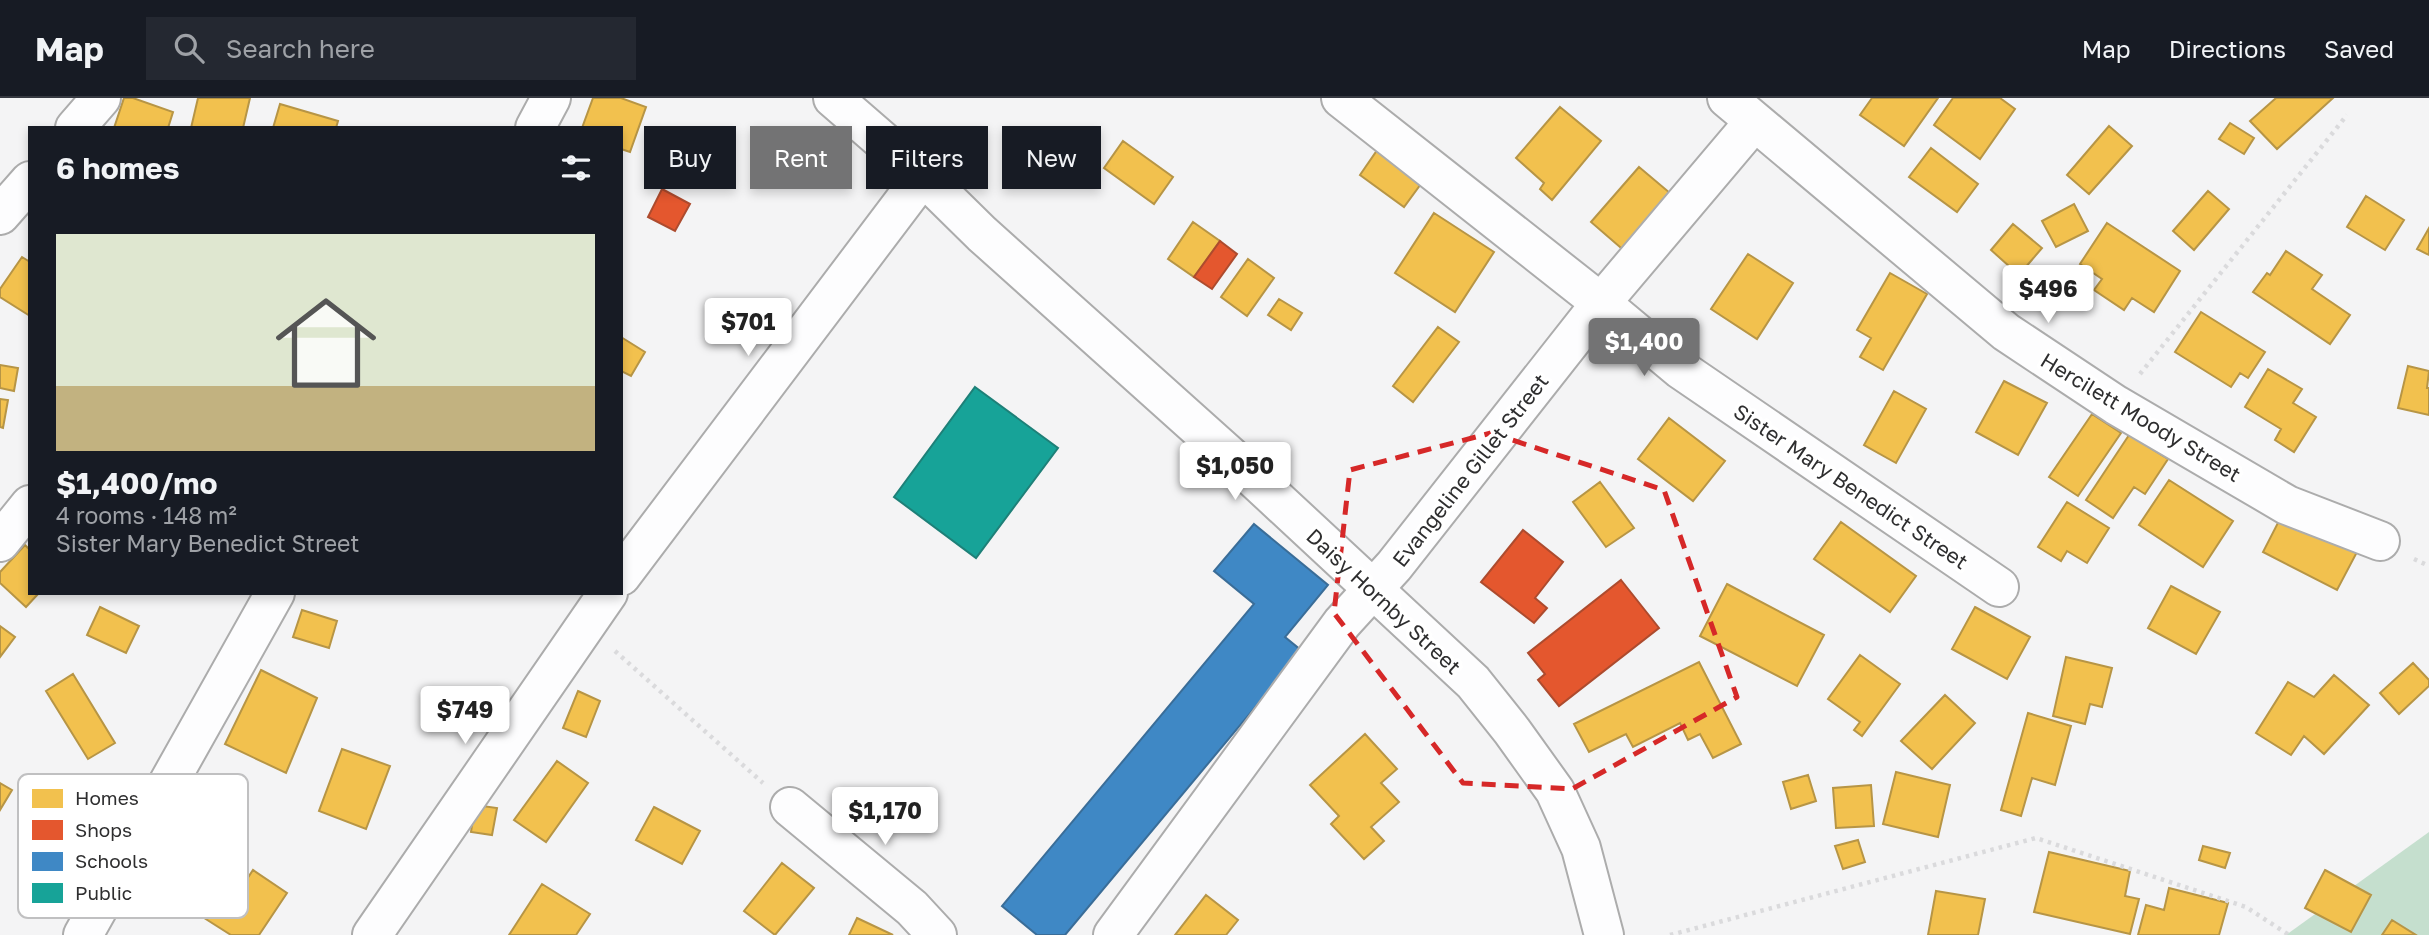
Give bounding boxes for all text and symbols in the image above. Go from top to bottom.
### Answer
search box [146,17,636,80]
text: Map [35,29,104,68]
icon: search [170,29,208,67]
text: Search here [226,33,375,64]
text: Map [2082,34,2131,63]
text: Directions [2169,34,2286,63]
text: Saved [2324,34,2394,63]
chip: Buy [644,126,736,189]
chip: Rent [750,126,852,189]
chip: Filters [866,126,988,189]
chip: New [1002,126,1101,189]
icon: filters [557,149,595,187]
text: 6 homes [56,150,179,186]
pin: $496 [2007,266,2089,325]
text: $496 [2019,274,2078,302]
icon: home [263,280,389,406]
pin: $701 [707,299,789,358]
text: $701 [721,307,775,335]
pin: $1,400 [1587,318,1701,378]
text: $1,400 [1605,327,1683,355]
street label: Hercilett Moody Street [2036,347,2246,487]
street label: Evangeline Gillet Street [1387,368,1553,572]
street label: Sister Mary Benedict Street [1729,398,1973,574]
pin: $1,050 [1178,442,1292,502]
text: $1,050 [1196,451,1274,479]
text: $1,400/mo [56,465,218,501]
text: 4 rooms · 148 m² [56,501,237,529]
street label: Daisy Hornby Street [1301,523,1467,679]
text: Sister Mary Benedict Street [56,529,360,557]
pin: $749 [424,686,506,746]
text: $749 [437,695,493,723]
legend [18,774,248,918]
text: Homes [75,786,139,809]
pin: $1,170 [828,788,942,847]
text: $1,170 [848,796,922,824]
text: Shops [75,818,132,841]
text: Schools [75,849,148,872]
text: Public [75,881,132,904]

